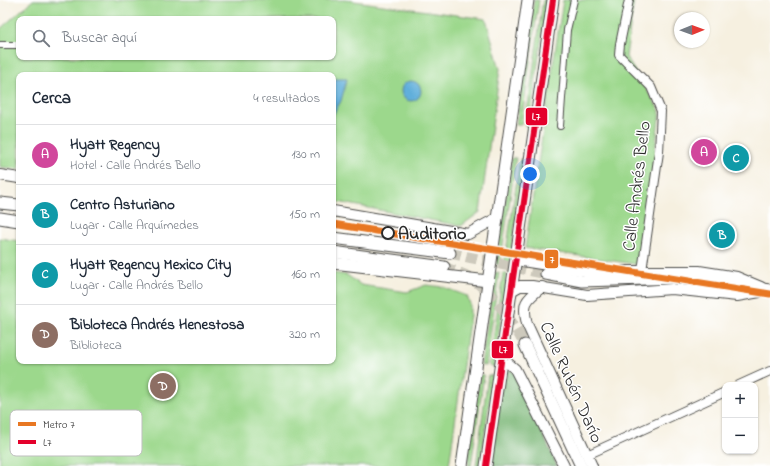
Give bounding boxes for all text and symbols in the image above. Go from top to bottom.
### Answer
north arrow [674,12,710,48]
search box [16,16,336,60]
icon: search [30,27,52,49]
text: Buscar aquí [62,27,137,49]
text: Cerca [32,86,71,111]
text: 4 resultados [253,89,320,108]
line badge: L7 [525,107,548,126]
text: L7 [532,109,541,125]
street label: Calle Andrés Bello [617,120,659,253]
text: Hyatt Regency [70,134,160,156]
pin: A [691,137,717,167]
pin: C [723,143,749,173]
text: A [41,145,49,164]
text: 130 m [292,145,320,164]
text: Hotel · Calle Andrés Bello [70,156,201,175]
your location [520,164,540,184]
text: Centro Asturiano [70,194,175,216]
text: B [41,205,49,224]
text: 150 m [289,205,320,224]
text: Lugar · Calle Arquímedes [70,216,199,235]
pin: B [709,220,735,250]
place label: Auditorio [398,222,466,248]
marker: Auditorio [381,226,395,240]
line badge: 7 [544,249,559,269]
text: 7 [550,252,555,268]
text: Hyatt Regency Mexico City [70,254,231,276]
text: C [41,265,49,284]
text: 160 m [291,265,320,284]
text: Lugar · Calle Andrés Bello [70,276,203,295]
text: Bibloteca Andrés Henestosa [70,314,244,336]
street label: Calle Rubén Darío [532,318,609,448]
text: D [40,325,50,344]
text: 320 m [289,325,320,344]
text: Biblioteca [70,336,122,355]
line badge: L7 [491,340,514,359]
text: L7 [499,342,508,358]
pin: D [150,371,176,401]
map controls [722,382,758,454]
button: + [722,382,758,418]
legend [10,410,142,456]
text: Metro 7 [43,417,75,433]
button: − [722,418,758,454]
text: L7 [43,435,52,451]

